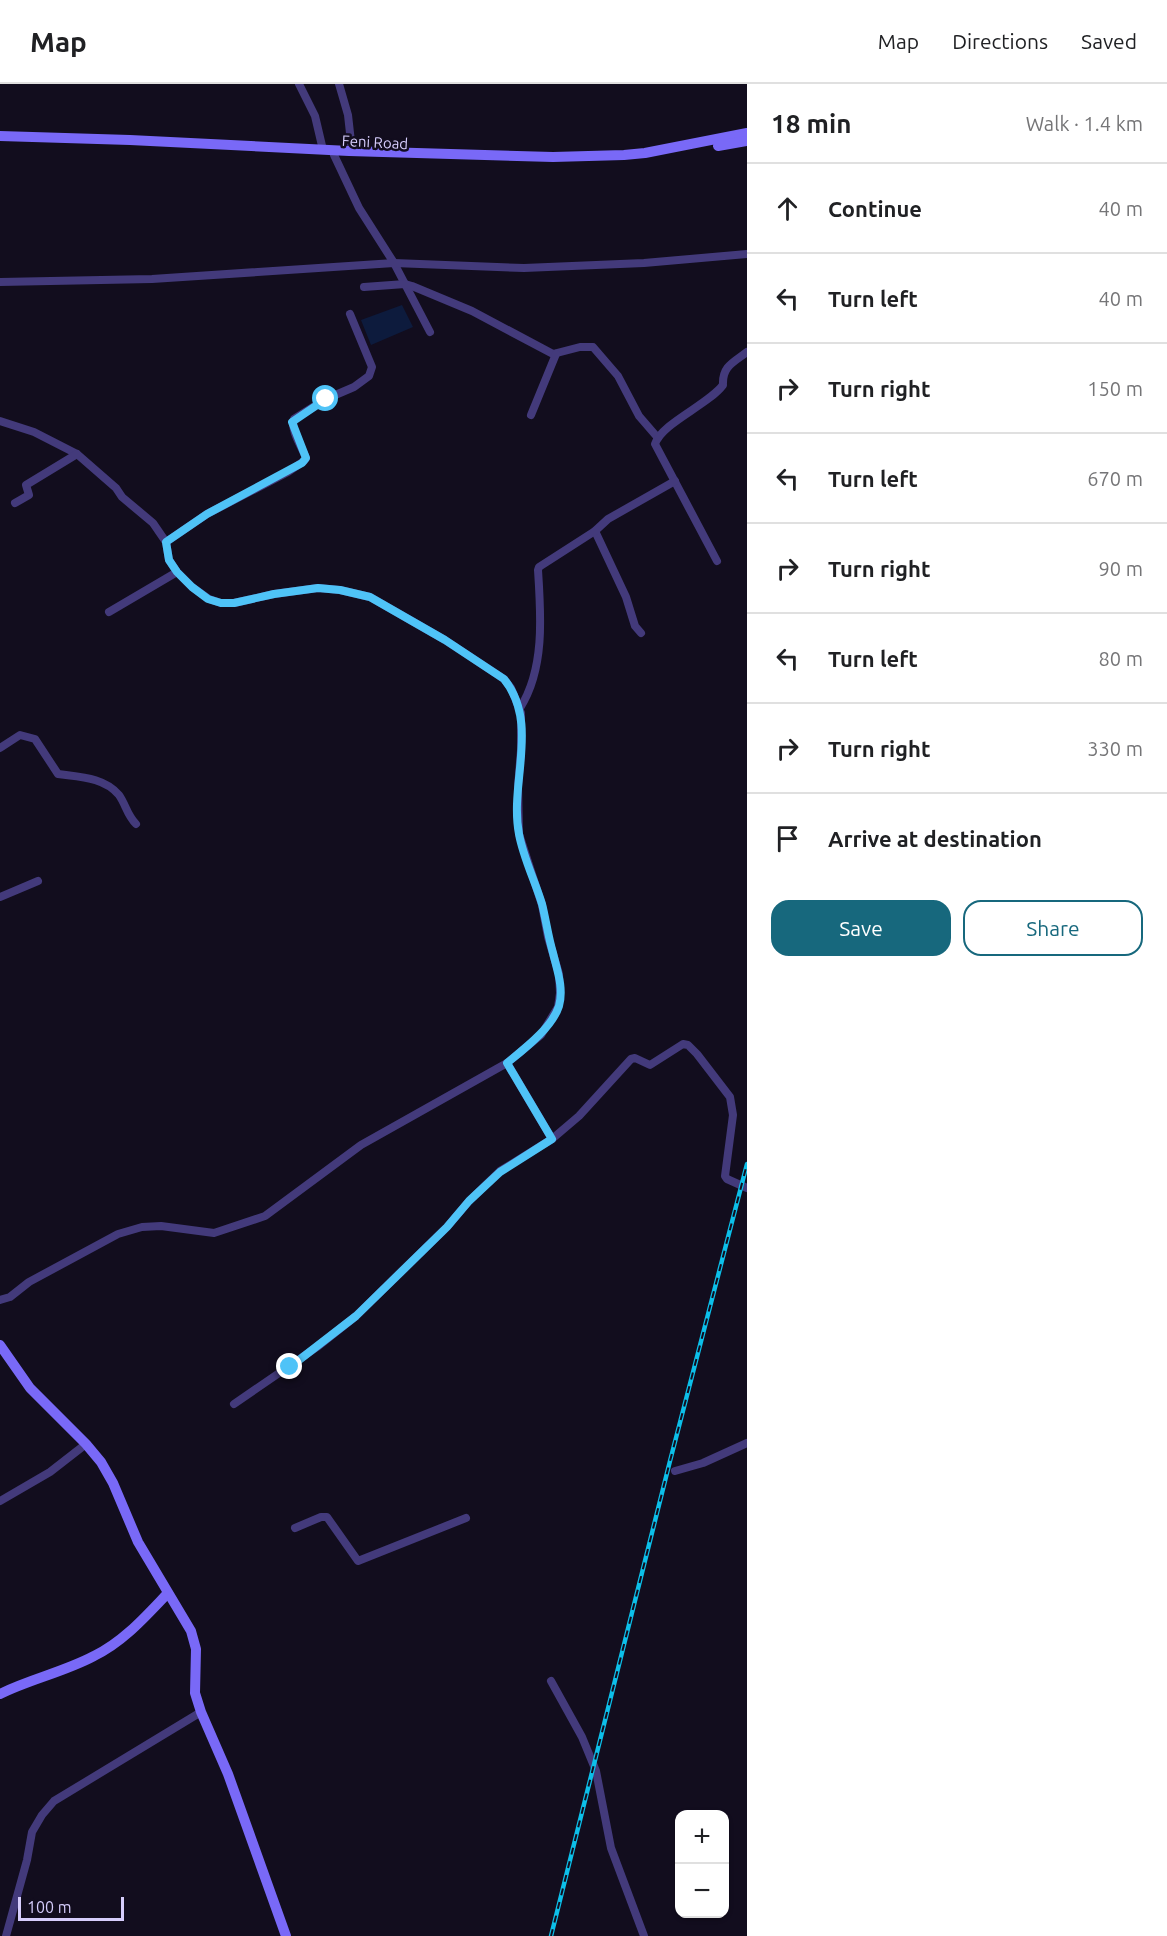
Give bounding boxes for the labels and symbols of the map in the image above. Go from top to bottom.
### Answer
street label: Feni Road [341,132,409,152]
route start [312,385,338,411]
route end [276,1353,302,1379]
scale bar [18,1894,124,1922]

